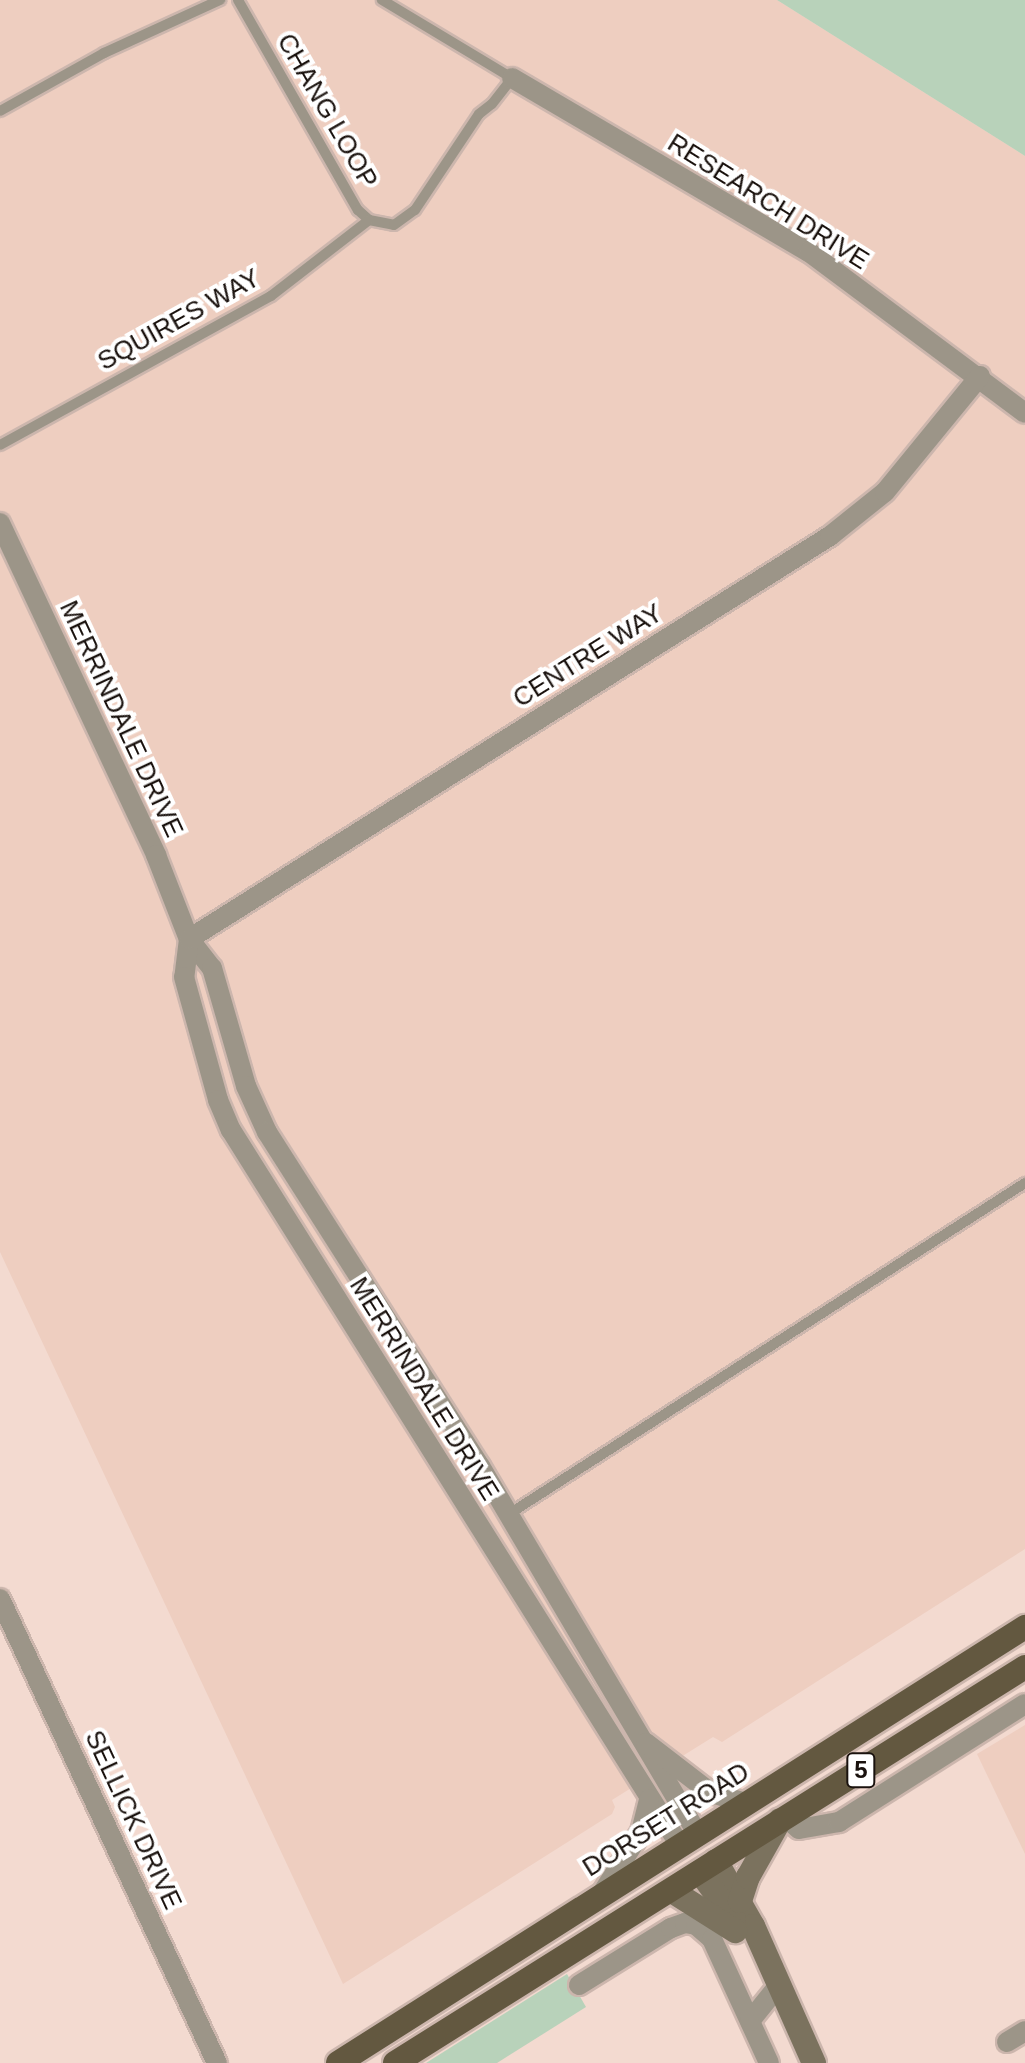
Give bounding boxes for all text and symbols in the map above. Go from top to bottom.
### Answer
street label: CHANG LOOP [270,28,384,194]
street label: RESEARCH DRIVE [662,128,874,276]
street label: SQUIRES WAY [92,263,266,377]
street label: MERRINDALE DRIVE [53,596,189,842]
street label: CENTRE WAY [507,598,669,714]
street label: MERRINDALE DRIVE [343,1272,505,1506]
street label: SELLICK DRIVE [78,1726,188,1914]
road number: 5 [845,1750,877,1790]
street label: DORSET ROAD [577,1756,755,1884]

